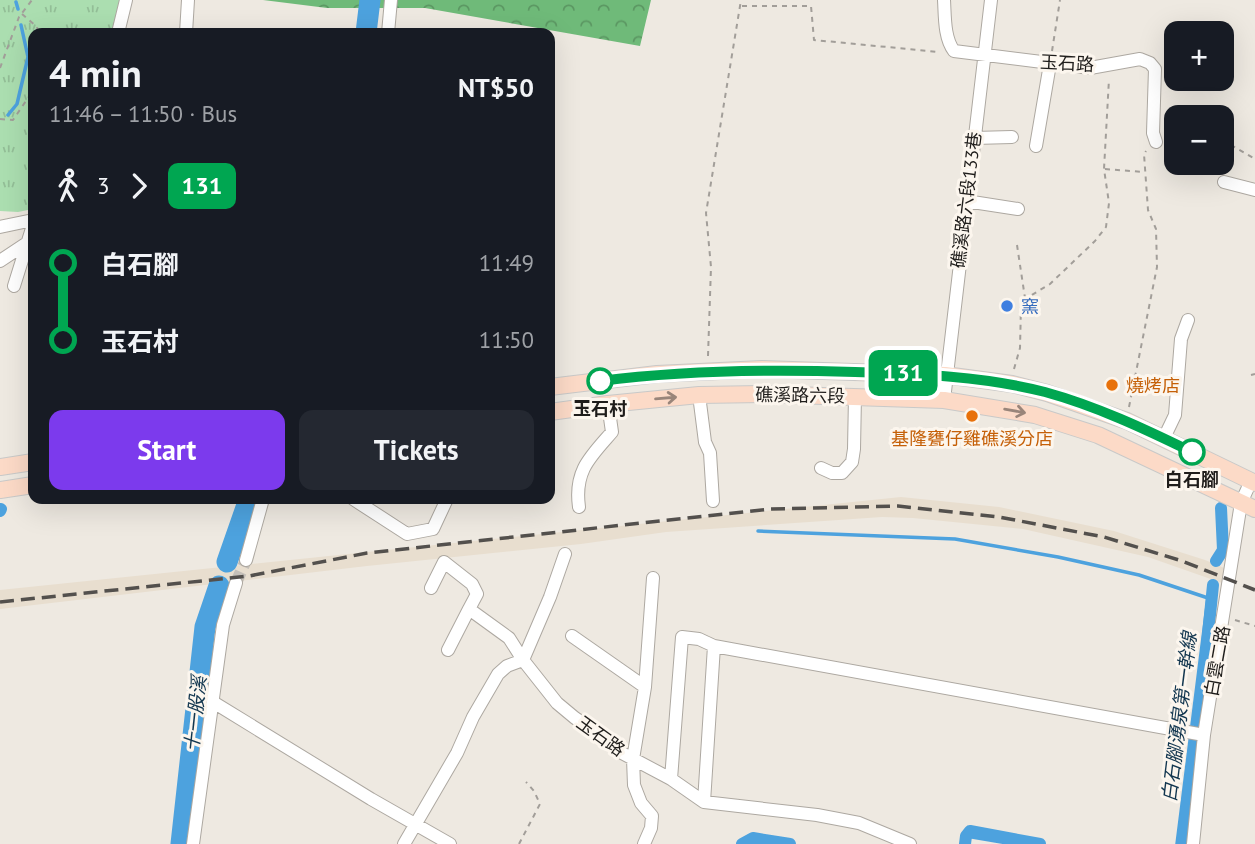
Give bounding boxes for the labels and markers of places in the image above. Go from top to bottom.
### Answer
place label: 窯 [1021,295,1039,318]
marker: 窯 [999,298,1015,314]
marker: 玉石村 [587,368,613,394]
place label: 燒烤店 [1126,374,1180,397]
marker: 燒烤店 [1104,377,1120,393]
place label: 玉石村 [573,397,627,420]
marker: 基隆甕仔雞礁溪分店 [964,408,980,424]
place label: 基隆甕仔雞礁溪分店 [891,427,1053,450]
marker: 白石腳 [1179,439,1205,465]
place label: 白石腳 [1165,468,1219,491]

